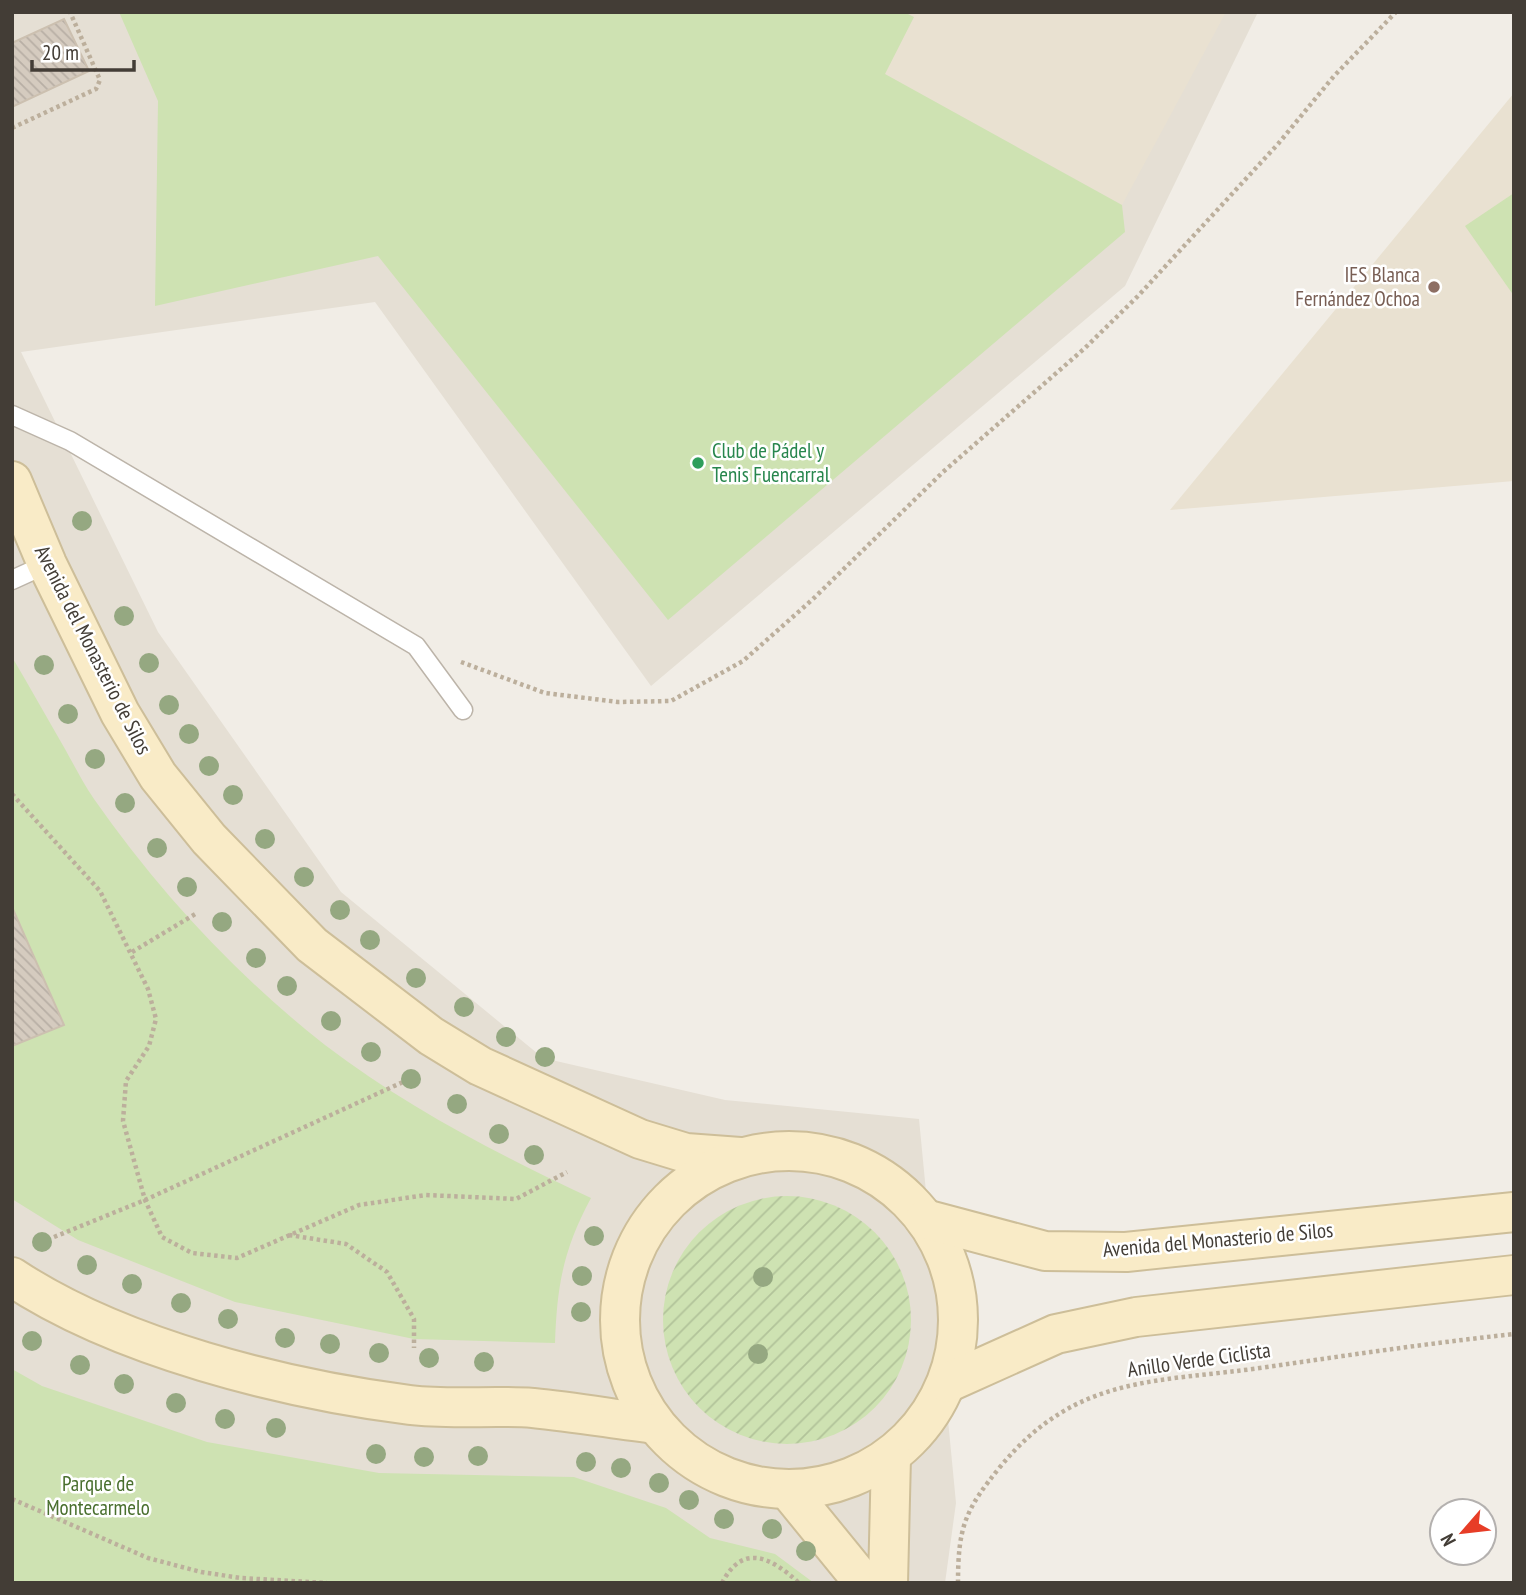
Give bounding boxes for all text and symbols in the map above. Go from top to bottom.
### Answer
scale bar [32,28,133,72]
text: 20 m [42,39,79,66]
place label: IES Blanca Fernández Ochoa [1295,261,1420,312]
marker: IES Blanca Fernández Ochoa [1426,279,1442,295]
place label: Club de Pádel y Tenis Fuencarral [712,437,830,488]
marker: Club de Pádel y Tenis Fuencarral [690,455,706,471]
street label: Avenida del Monasterio de Silos [29,541,158,759]
street label: Avenida del Monasterio de Silos [1102,1216,1334,1263]
street label: Anillo Verde Ciclista [1126,1336,1272,1383]
park label: Parque de Montecarmelo [46,1470,150,1521]
north arrow [1428,1497,1498,1567]
text: N [1435,1530,1461,1550]

